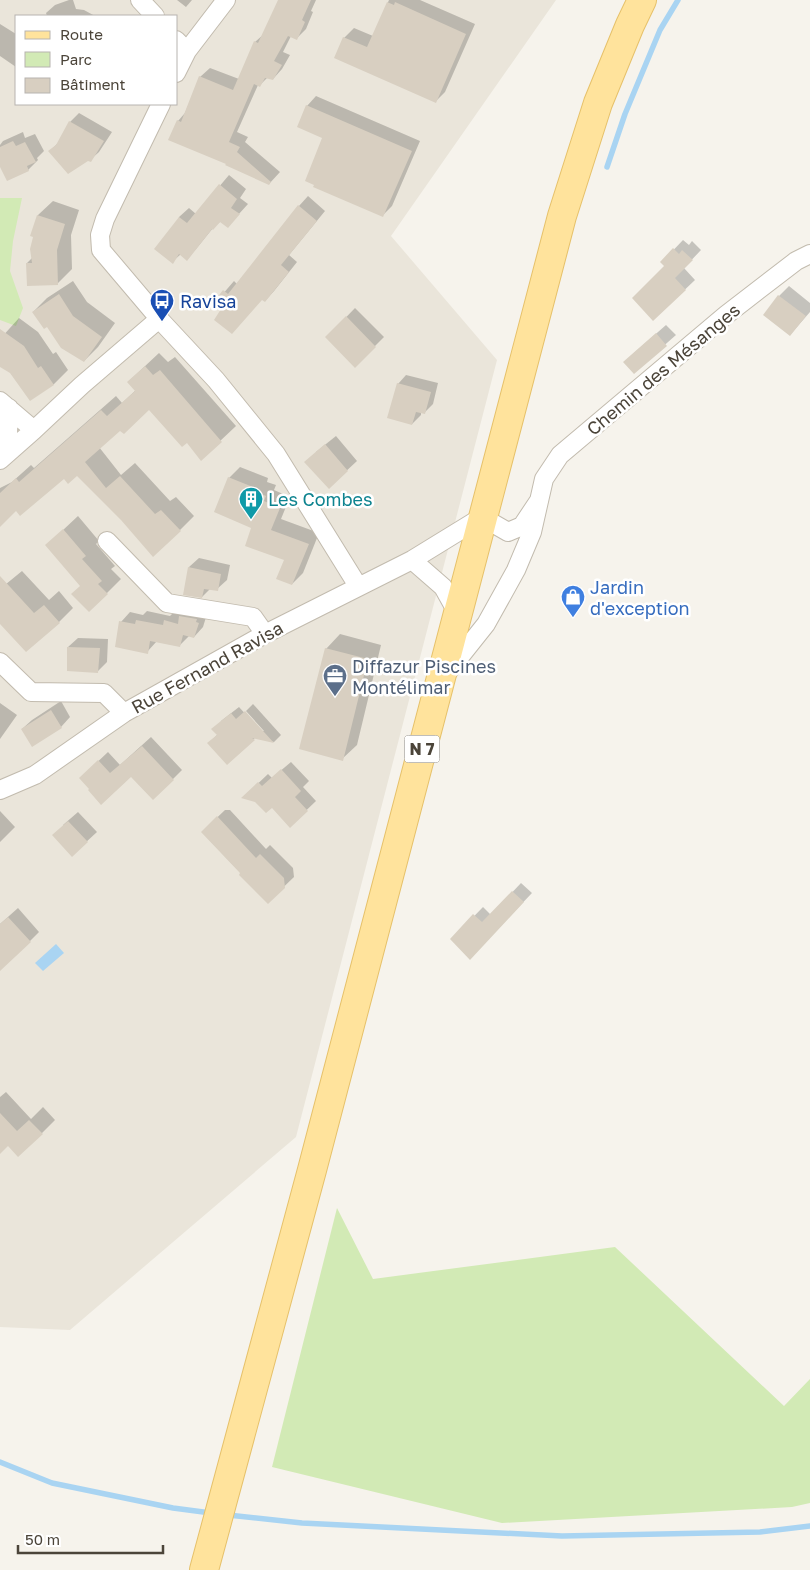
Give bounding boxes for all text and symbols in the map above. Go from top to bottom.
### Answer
legend [15,15,178,105]
text: Route [60,25,103,43]
text: Parc [60,50,92,68]
text: Bâtiment [60,75,125,93]
bus stop icon: Ravisa [149,288,175,322]
place label: Ravisa [180,290,236,312]
street label: Chemin des Mésanges [582,298,744,440]
building icon: Les Combes [238,486,264,520]
place label: Les Combes [268,488,373,510]
place label: Jardin d'exception [590,576,690,619]
shop icon: Jardin d'exception [560,584,586,618]
street label: Rue Fernand Ravisa [127,616,287,718]
place label: Diffazur Piscines Montélimar [352,655,496,698]
office icon: Diffazur Piscines Montélimar [322,663,348,697]
road number: N 7 [404,736,440,762]
scale bar [18,1522,162,1554]
text: 50 m [25,1530,60,1548]

